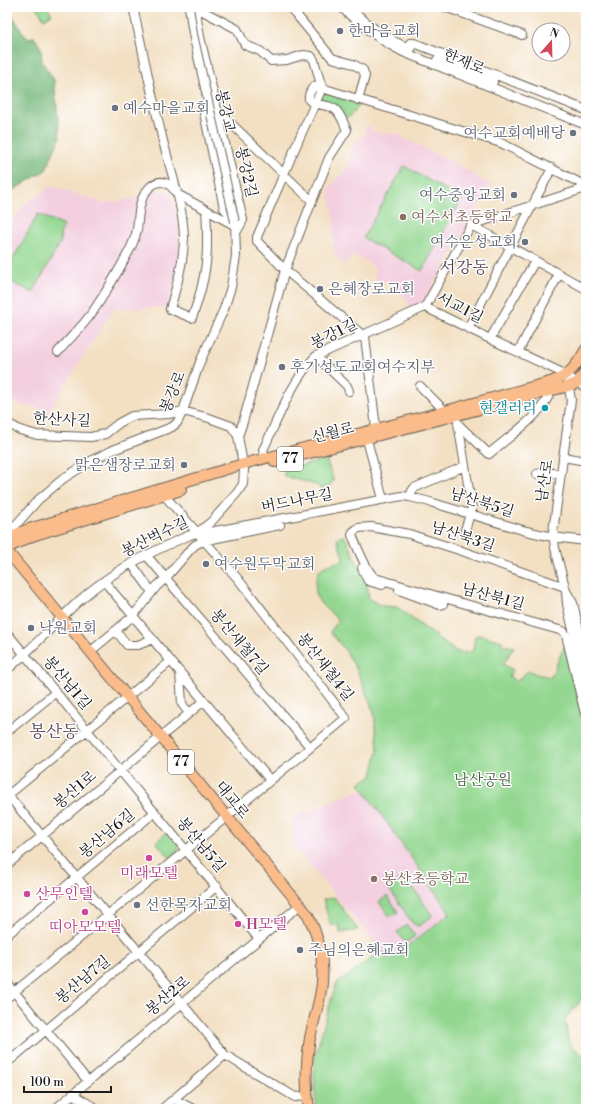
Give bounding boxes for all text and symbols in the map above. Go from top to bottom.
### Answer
place label: 한마음교회 [348,22,420,41]
north arrow [531,22,571,62]
text: N [548,25,561,42]
marker: 한마음교회 [335,26,345,36]
street label: 한재로 [440,45,488,79]
street label: 봉강교 [211,88,239,135]
place label: 예수마을교회 [123,99,210,118]
marker: 예수마을교회 [110,103,120,113]
place label: 여수교회예배당 [464,124,566,143]
marker: 여수교회예배당 [568,128,578,138]
street label: 봉강2길 [231,145,261,199]
place label: 여수중앙교회 [419,186,506,205]
marker: 여수중앙교회 [509,190,519,200]
place label: 여수서초등학교 [411,208,513,227]
marker: 여수서초등학교 [398,212,408,222]
place label: 여수은성교회 [430,233,517,252]
marker: 여수은성교회 [520,237,530,247]
district label: 서강동 [439,257,489,279]
place label: 은혜장로교회 [328,280,415,299]
marker: 은혜장로교회 [315,284,325,294]
street label: 서교1길 [433,288,487,328]
street label: 봉강1길 [307,314,361,354]
place label: 후기성도교회여수지부 [290,358,435,377]
marker: 후기성도교회여수지부 [277,362,287,372]
street label: 봉강로 [156,368,190,416]
place label: 현갤러리 [479,399,537,418]
marker: 현갤러리 [540,403,550,413]
street label: 한산사길 [33,409,91,431]
street label: 신월로 [310,418,357,447]
road number: 77 [277,447,303,471]
place label: 맑은샘장로교회 [75,456,176,475]
street label: 남산로 [532,458,558,504]
marker: 맑은샘장로교회 [179,460,189,470]
street label: 남산북5길 [448,484,516,522]
street label: 버드나무길 [260,485,334,517]
street label: 봉산벅수길 [118,513,192,561]
street label: 남산북3길 [429,518,497,556]
place label: 여수원두막교회 [214,555,315,574]
marker: 여수원두막교회 [201,559,211,569]
street label: 남산북1길 [459,579,527,615]
street label: 봉산새철7길 [206,605,272,679]
place label: 낙원교회 [39,619,97,638]
marker: 낙원교회 [26,623,36,633]
street label: 봉산새철4길 [292,629,358,705]
street label: 봉산남1길 [39,652,95,714]
district label: 봉산동 [29,721,79,743]
road number: 77 [168,750,194,774]
street label: 봉산1로 [50,766,101,813]
park label: 남산공원 [454,771,512,790]
street label: 대교로 [211,777,253,823]
street label: 봉산남6길 [75,805,139,863]
street label: 봉산남5길 [172,814,230,876]
marker: 미래모텔 [144,853,154,863]
place label: 미래모텔 [120,864,178,883]
place label: 봉산초등학교 [382,870,469,889]
marker: 봉산초등학교 [369,874,379,884]
place label: 산무인텔 [35,885,93,904]
marker: 산무인텔 [22,889,32,899]
place label: 선한목자교회 [145,896,232,915]
marker: 선한목자교회 [132,900,142,910]
marker: 띠아모모텔 [80,907,90,917]
place label: H모텔 [246,915,287,934]
place label: 띠아모모텔 [49,918,121,937]
marker: H모텔 [233,919,243,929]
place label: 주님의은혜교회 [308,941,409,960]
marker: 주님의은혜교회 [295,945,305,955]
street label: 봉산남7길 [52,952,114,1008]
street label: 봉산2로 [142,972,194,1020]
scale bar [24,1068,111,1094]
text: 100 m [30,1075,64,1090]

